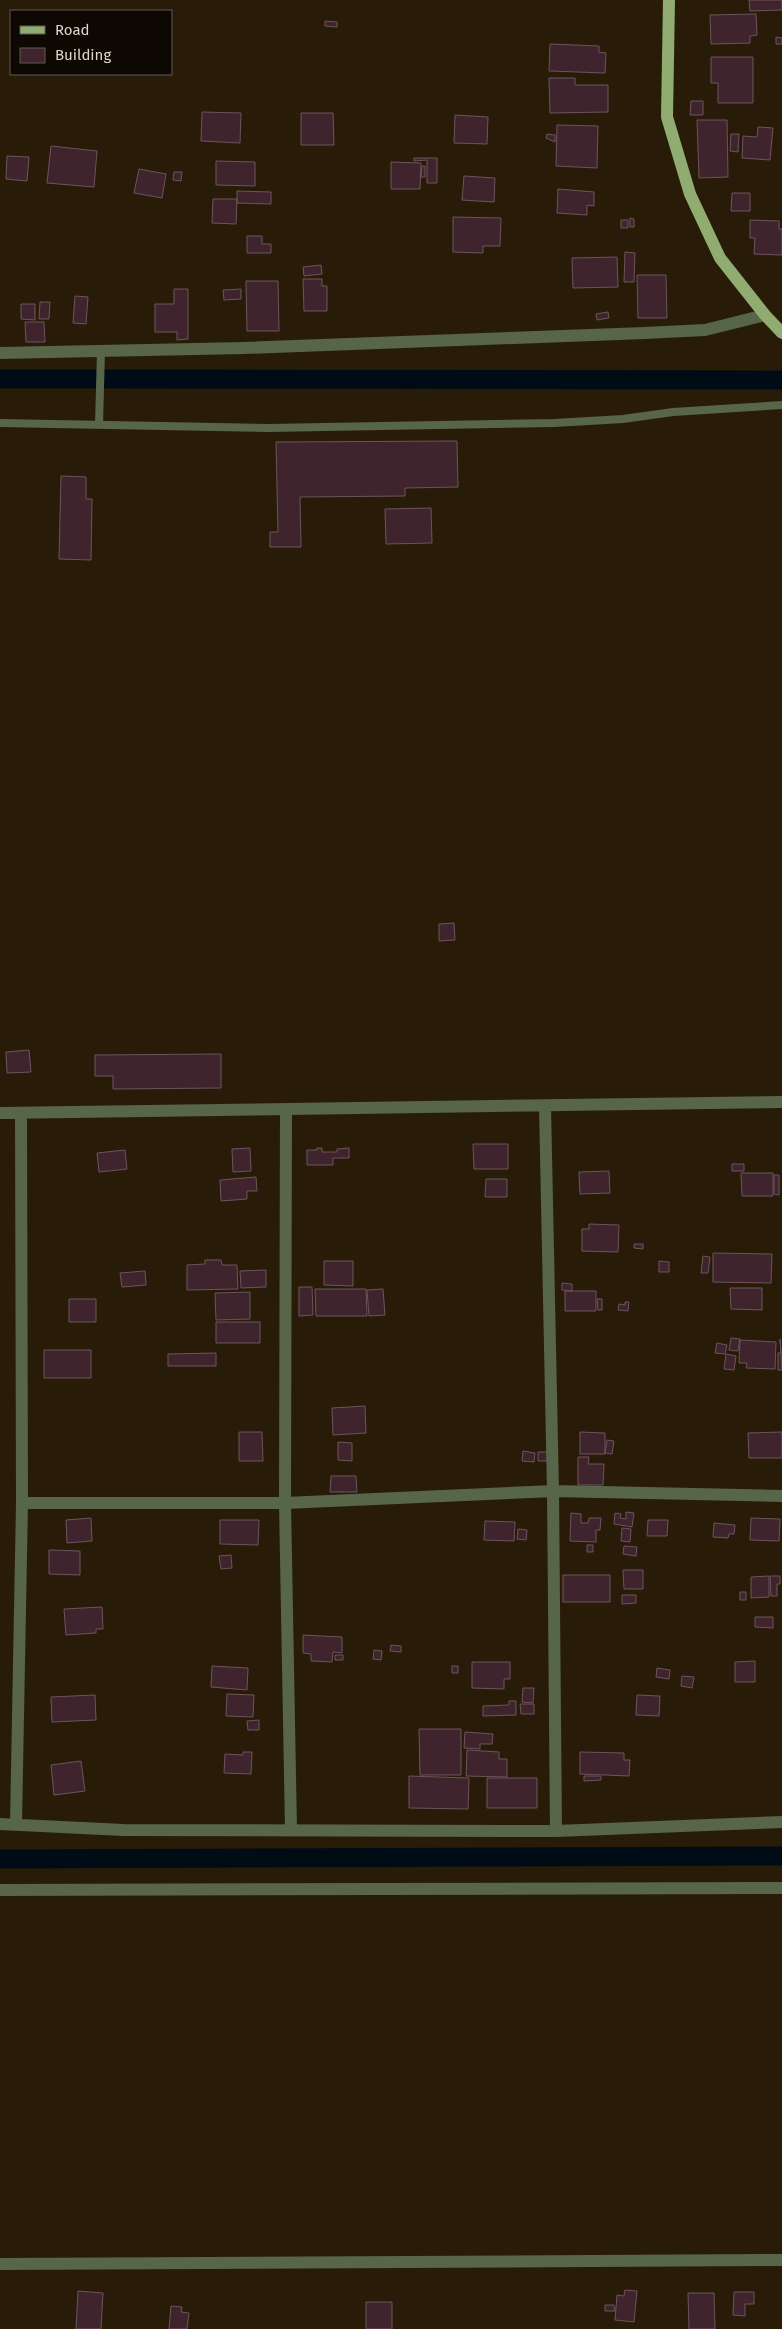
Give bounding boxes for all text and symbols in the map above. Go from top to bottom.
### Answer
legend [10,10,172,75]
text: Road [55,21,90,39]
text: Building [55,46,111,64]

